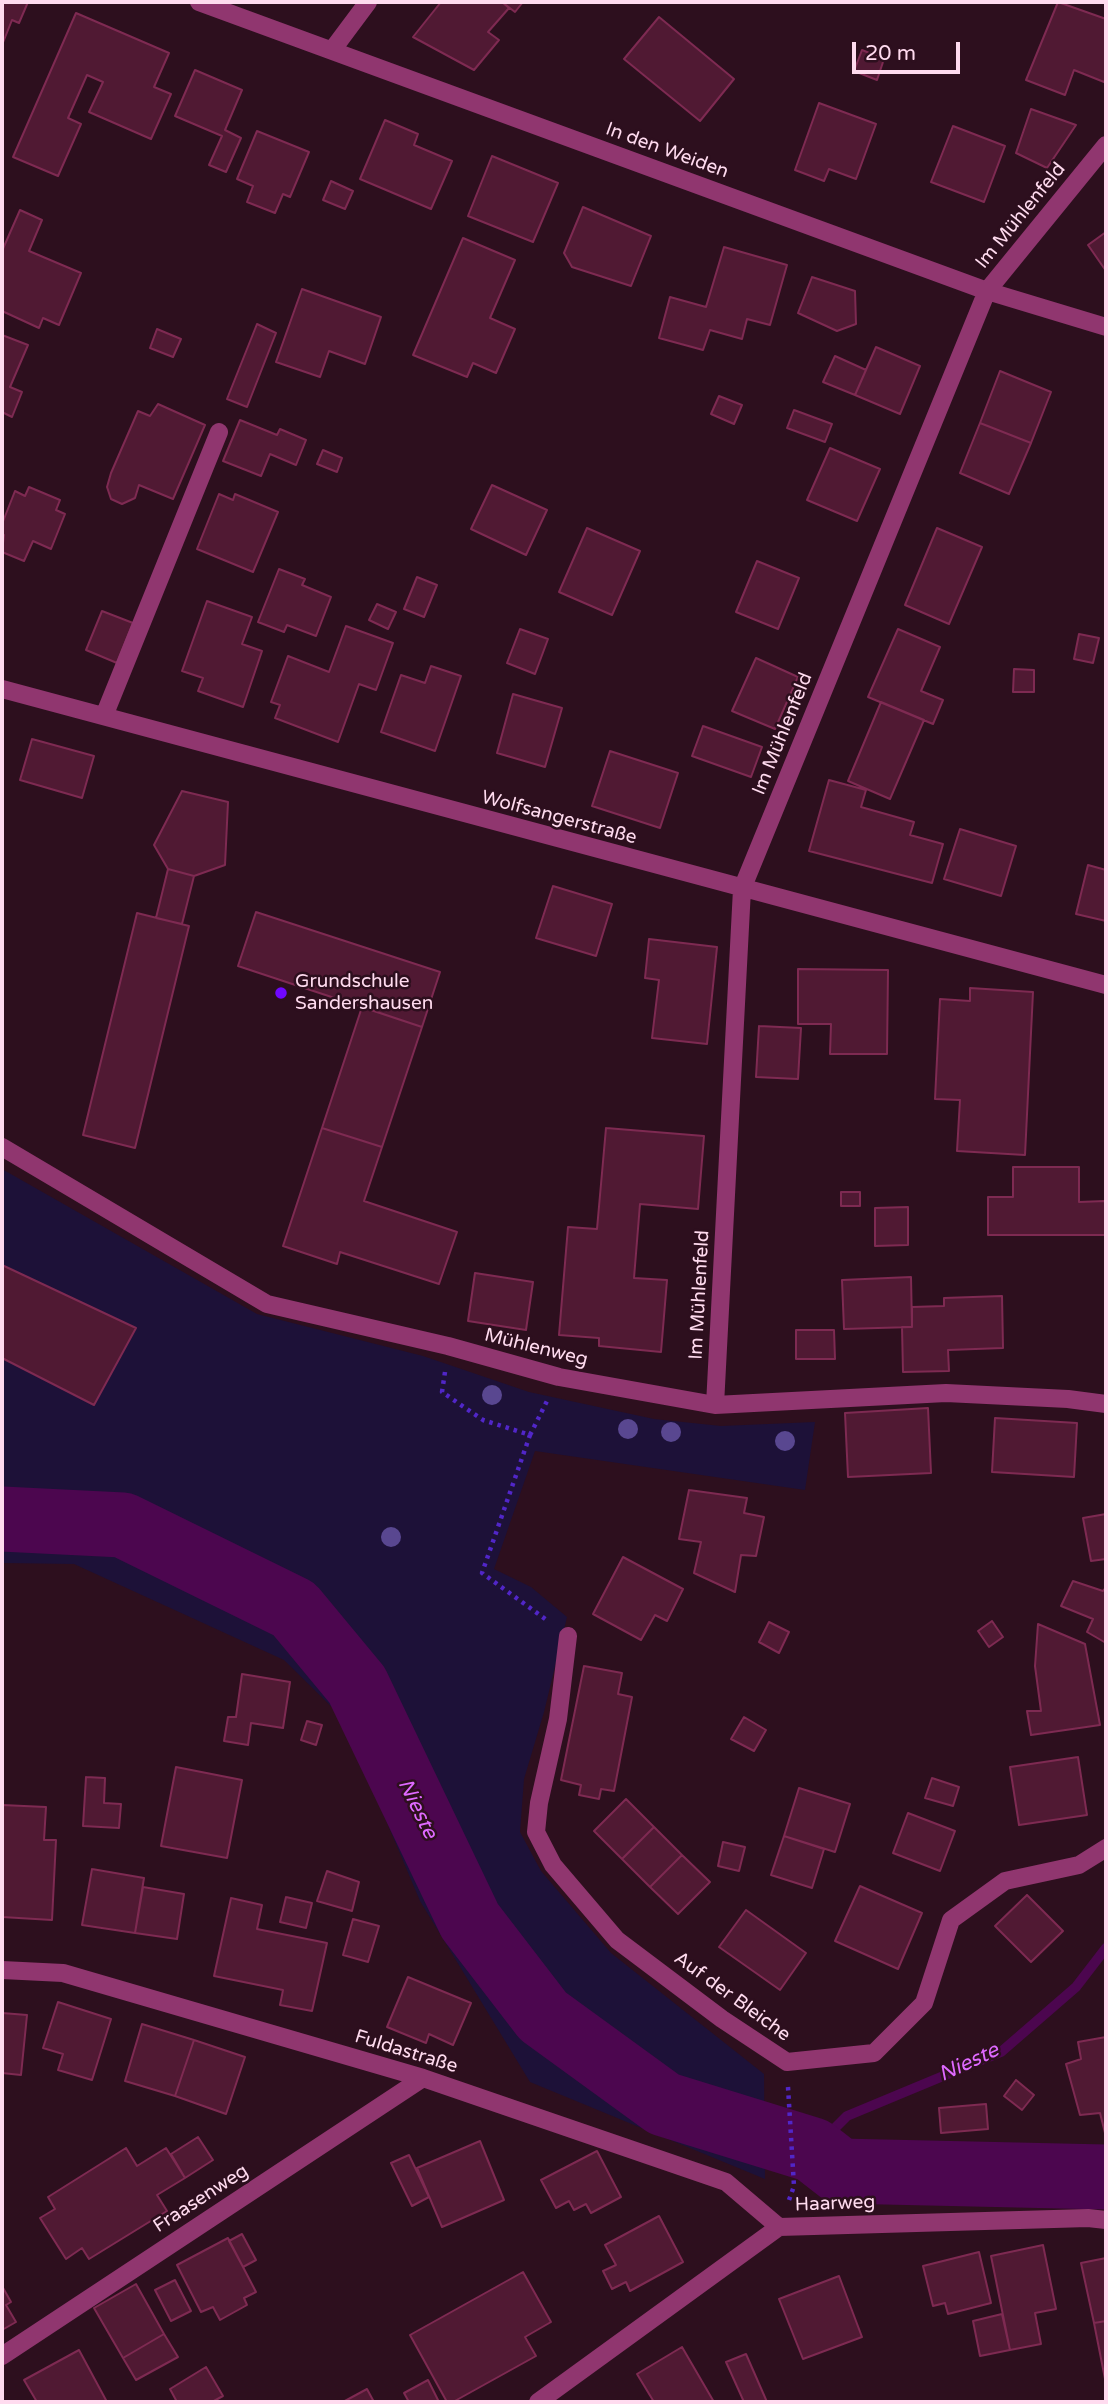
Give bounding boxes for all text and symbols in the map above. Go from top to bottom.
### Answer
scale bar [856,28,964,72]
text: 20 m [865,41,916,66]
street label: In den Weiden [602,118,732,184]
street label: Im Mühlenfeld [971,158,1071,274]
street label: Im Mühlenfeld [748,670,818,798]
street label: Wolfsangerstraße [479,786,639,850]
place label: Grundschule Sandershausen [295,971,433,1015]
marker: Grundschule Sandershausen [273,985,289,1001]
street label: Im Mühlenfeld [685,1230,715,1360]
street label: Mühlenweg [482,1324,590,1372]
water label: Nieste [392,1775,442,1843]
street label: Auf der Bleiche [669,1947,795,2047]
street label: Fuldastraße [352,2026,460,2078]
water label: Nieste [935,2038,1003,2088]
street label: Fraasenweg [149,2160,253,2238]
street label: Haarweg [794,2191,876,2217]

